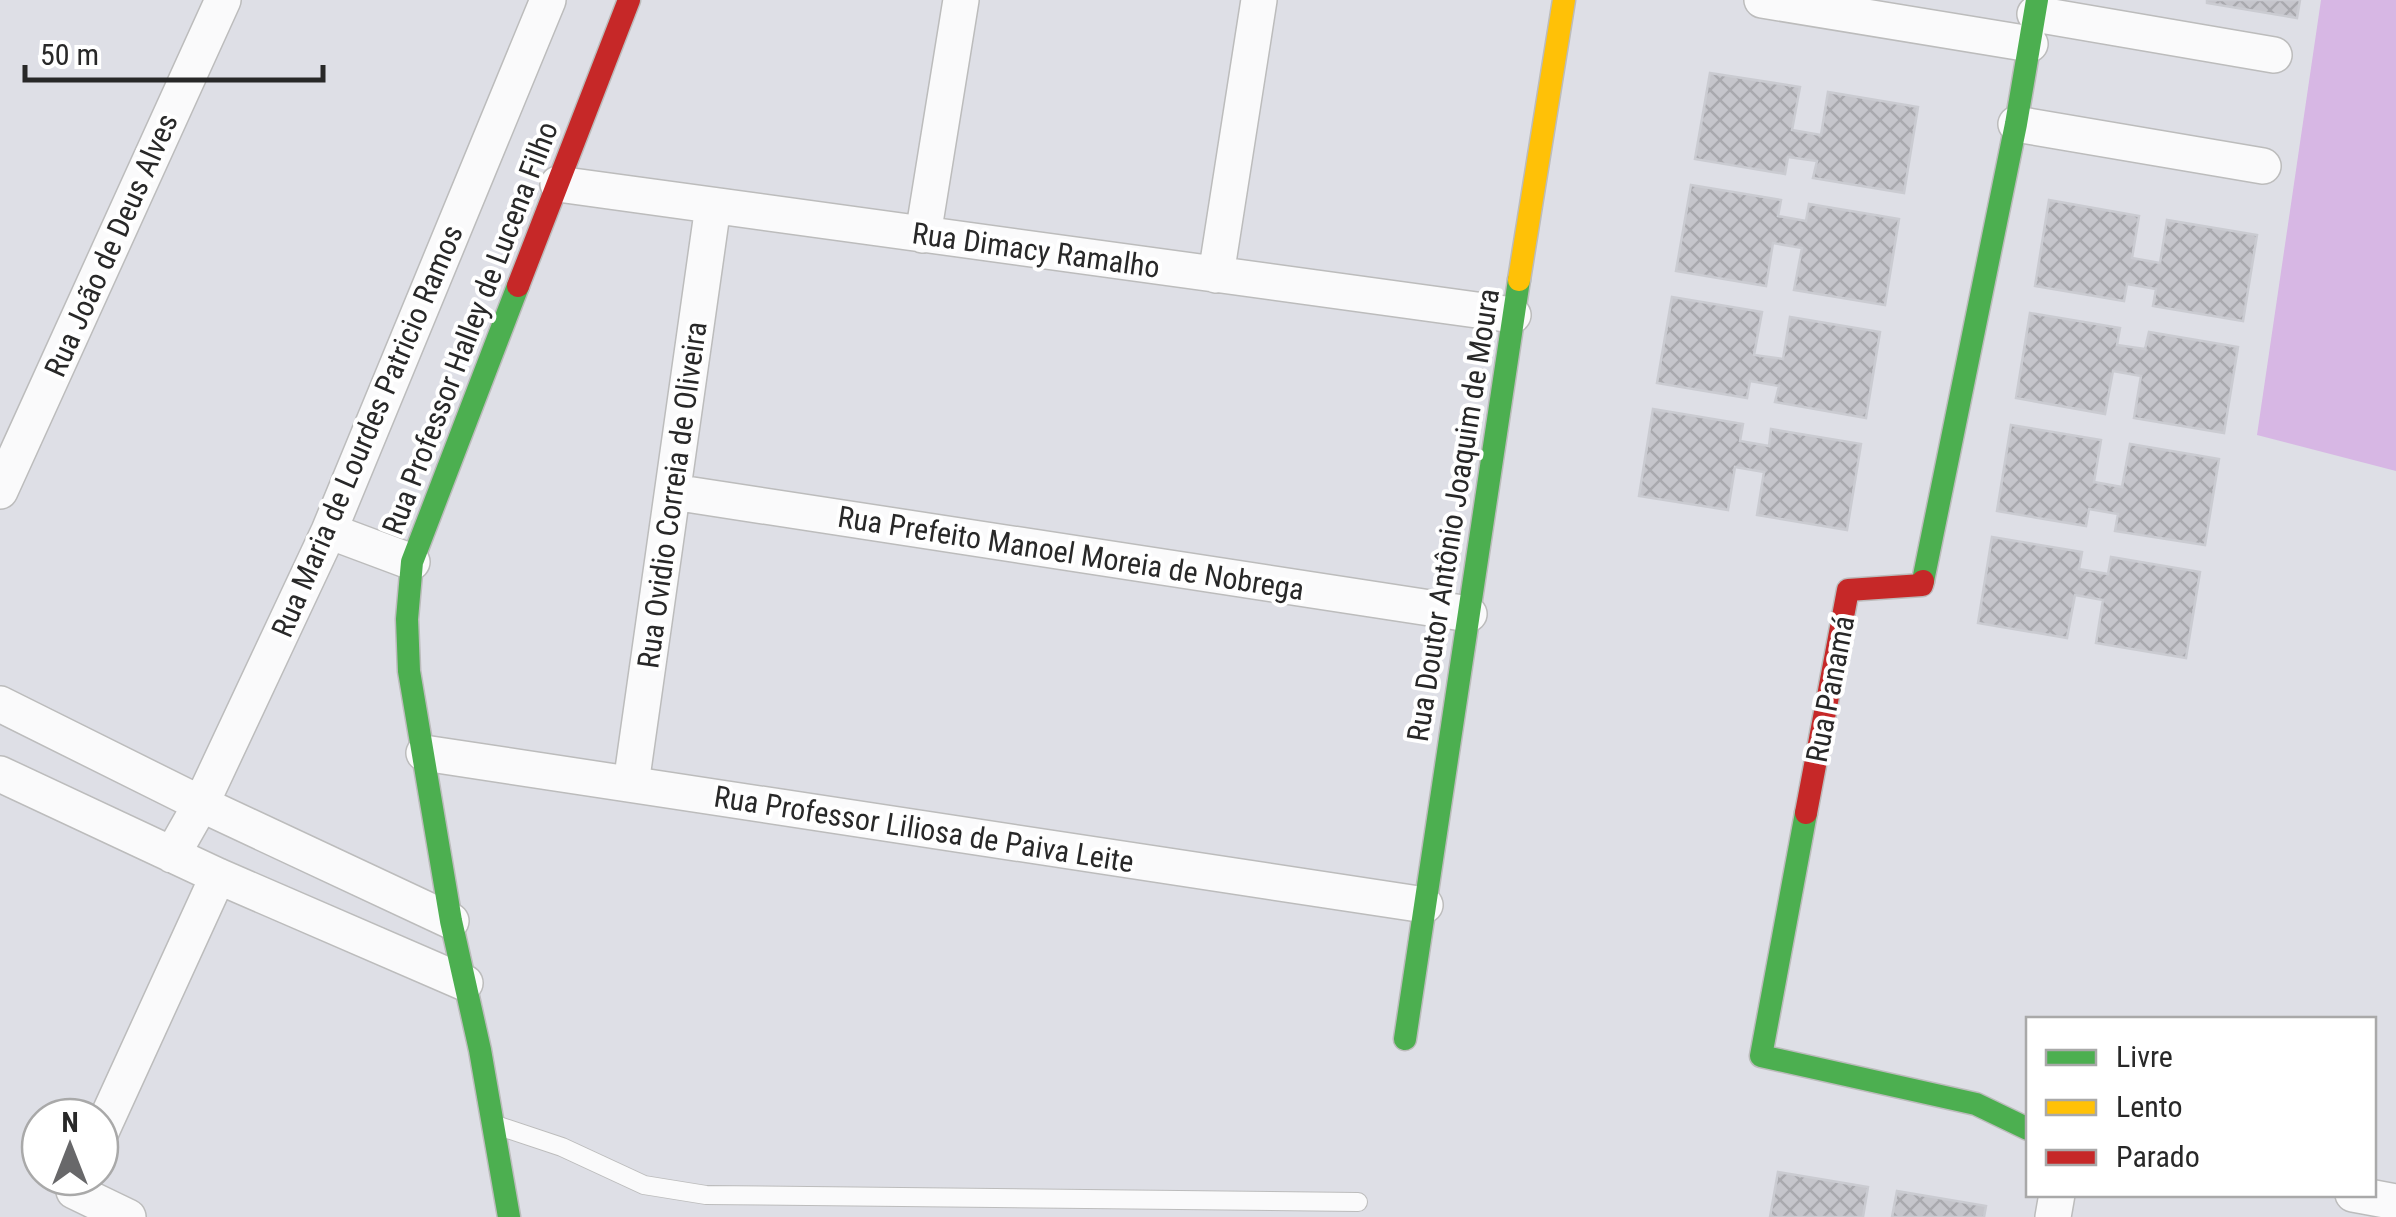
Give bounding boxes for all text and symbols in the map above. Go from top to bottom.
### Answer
scale bar [25,20,322,82]
text: 50 m [40,37,99,72]
street label: Rua João de Deus Alves [37,108,185,382]
street label: Rua Professor Halley de Lucena Filho [375,117,565,539]
street label: Rua Dimacy Ramalho [910,215,1162,285]
street label: Rua Maria de Lourdes Patricio Ramos [264,220,470,642]
street label: Rua Doutor Antônio Joaquim de Moura [1400,286,1506,744]
street label: Rua Ovidio Correia de Oliveira [630,319,714,671]
street label: Rua Prefeito Manoel Moreia de Nobrega [835,499,1307,607]
street label: Rua Panamá [1799,613,1861,765]
street label: Rua Professor Liliosa de Paiva Leite [712,779,1136,879]
legend [2026,1017,2376,1197]
text: Livre [2116,1039,2173,1074]
text: Lento [2116,1089,2183,1124]
north arrow [20,1097,120,1197]
text: N [61,1106,79,1139]
text: Parado [2116,1139,2200,1174]

